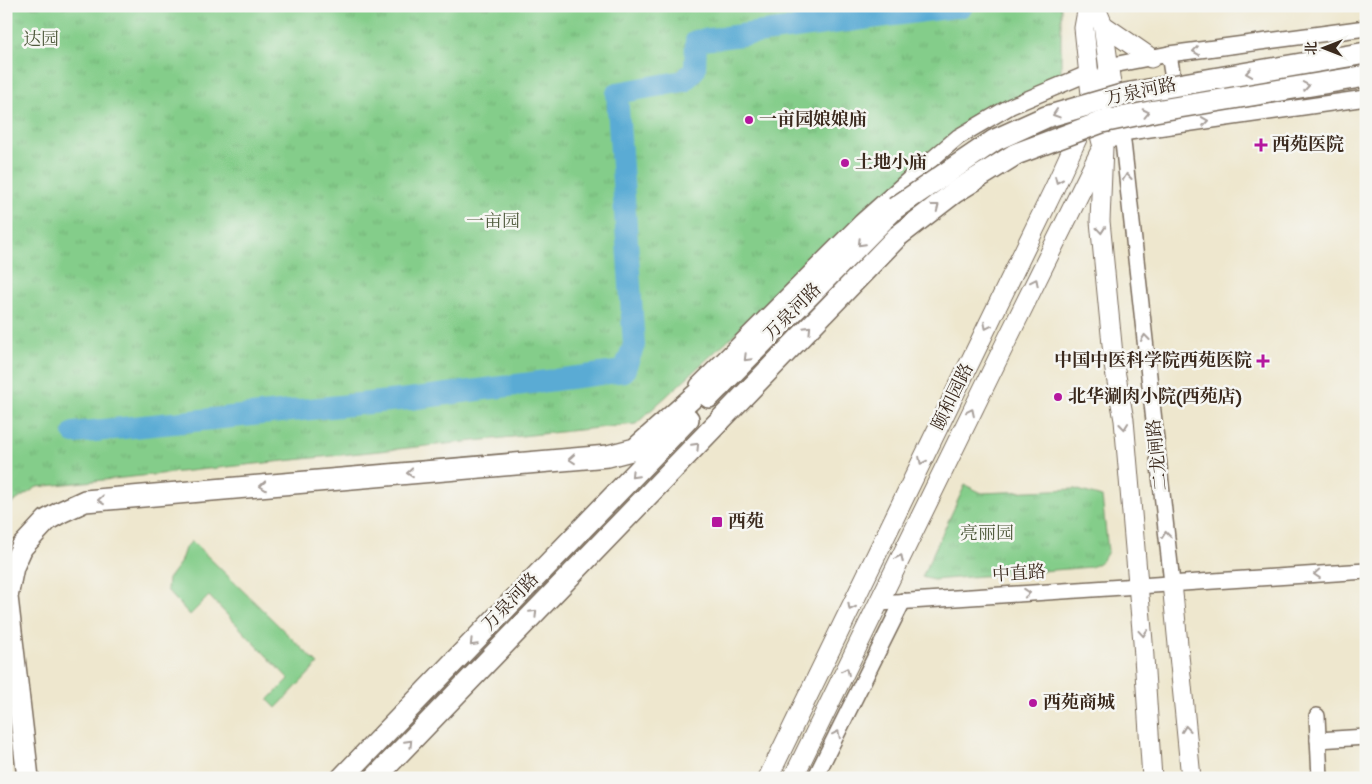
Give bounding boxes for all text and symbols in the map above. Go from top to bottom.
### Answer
north arrow [1300,22,1350,72]
park label: 达园 [23,29,59,51]
text: 北 [1303,41,1321,55]
one-way arrow [1192,45,1200,55]
one-way arrow [1244,67,1253,77]
street label: 万泉河路 [1103,74,1179,110]
one-way arrow [1302,81,1311,91]
one-way arrow [1052,108,1060,118]
one-way arrow [1142,108,1151,119]
place label: 一亩园娘娘庙 [759,109,867,131]
marker: 一亩园娘娘庙 [743,114,755,126]
one-way arrow [1201,116,1209,126]
place label: 西苑医院 [1272,134,1344,156]
marker: 西苑医院 [1254,138,1268,152]
place label: 土地小庙 [855,152,927,174]
marker: 土地小庙 [839,157,851,169]
one-way arrow [1122,172,1133,180]
one-way arrow [1054,175,1064,184]
one-way arrow [930,204,939,212]
park label: 一亩园 [466,211,520,233]
one-way arrow [1095,227,1106,235]
one-way arrow [858,237,867,246]
one-way arrow [1029,278,1039,287]
street label: 万泉河路 [760,279,826,345]
one-way arrow [983,321,994,330]
one-way arrow [803,325,812,334]
one-way arrow [1140,334,1151,342]
place label: 中国中医科学院西苑医院 [1054,350,1252,372]
one-way arrow [744,353,753,362]
marker: 中国中医科学院西苑医院 [1256,354,1270,368]
street label: 颐和园路 [927,360,979,434]
place label: 北华涮肉小院(西苑店) [1068,386,1242,408]
marker: 北华涮肉小院(西苑店) [1052,391,1064,403]
one-way arrow [965,408,975,417]
street label: 二龙闸路 [1143,418,1173,492]
one-way arrow [1118,423,1129,431]
one-way arrow [690,442,699,451]
one-way arrow [567,453,575,464]
one-way arrow [918,456,928,465]
one-way arrow [406,468,414,479]
one-way arrow [631,469,640,478]
one-way arrow [259,481,267,492]
one-way arrow [97,494,105,505]
place label: 西苑 [728,511,764,533]
marker: 西苑 [710,515,724,529]
park label: 亮丽园 [960,523,1014,545]
one-way arrow [1161,530,1172,538]
one-way arrow [894,555,904,564]
street label: 中直路 [991,561,1047,587]
street label: 万泉河路 [478,568,544,636]
one-way arrow [1313,568,1321,579]
one-way arrow [1023,587,1031,598]
one-way arrow [847,602,857,611]
one-way arrow [528,610,537,619]
one-way arrow [1137,630,1148,638]
one-way arrow [469,637,478,646]
one-way arrow [840,667,850,676]
place label: 西苑商城 [1043,692,1115,714]
marker: 西苑商城 [1027,697,1039,709]
one-way arrow [1181,725,1192,733]
one-way arrow [831,730,841,739]
one-way arrow [403,739,412,748]

